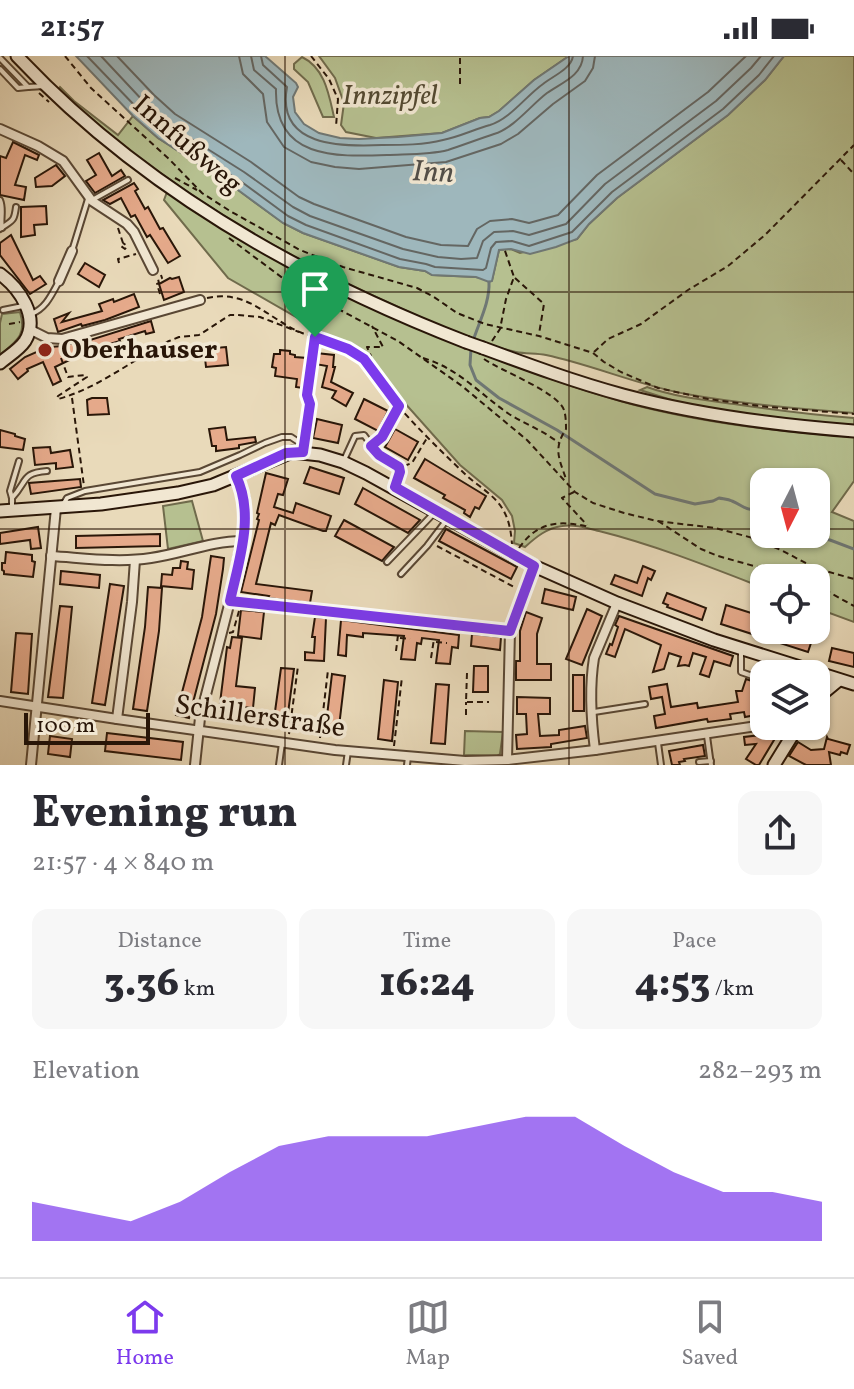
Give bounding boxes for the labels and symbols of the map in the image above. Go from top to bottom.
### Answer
park label: Innzipfel [342,77,438,116]
street label: Innfußweg [124,86,250,204]
water label: Inn [411,151,455,195]
pin [281,255,349,337]
place label: Oberhauser [61,331,217,370]
marker: Oberhauser [36,341,54,359]
north arrow [750,468,830,548]
street label: Schillerstraße [172,686,348,748]
scale bar [24,709,150,745]

